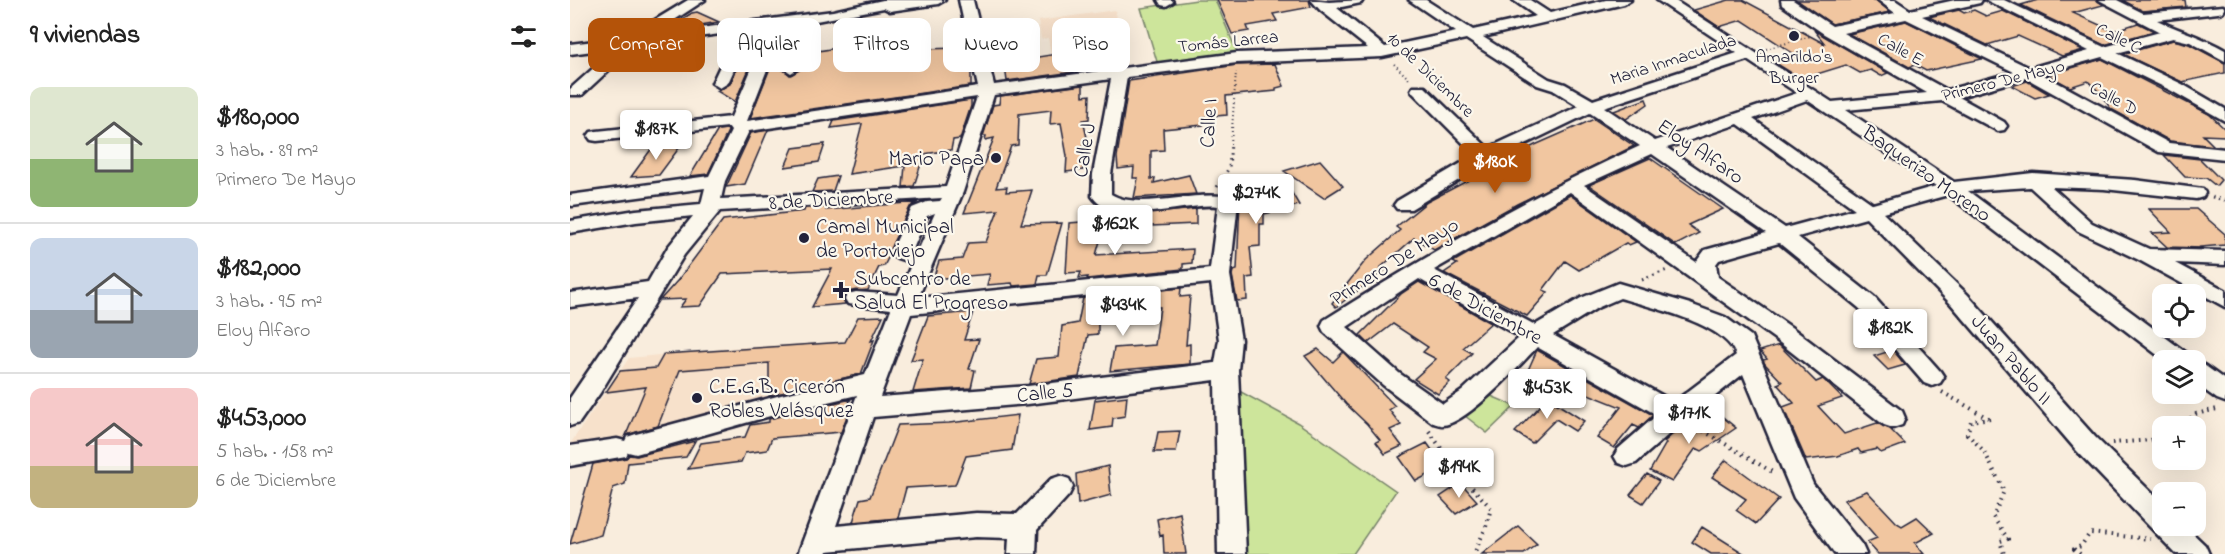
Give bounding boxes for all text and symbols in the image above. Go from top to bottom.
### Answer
text: 9 viviendas [30,17,140,55]
chip: Comprar [588,18,705,72]
chip: Alquilar [717,18,821,72]
chip: Filtros [833,18,931,72]
chip: Nuevo [943,18,1040,72]
chip: Piso [1052,18,1130,72]
street label: Calle C [2091,18,2146,62]
icon: filters [507,20,540,53]
street label: Tomás Larrea [1177,25,1280,61]
street label: 10 de Diciembre [1380,27,1480,125]
street label: Calle E [1872,27,1928,74]
street label: Maria Inmaculada [1607,28,1740,94]
marker: Amarildo's Burger [1787,29,1801,43]
place label: Amarildo's Burger [1755,45,1833,93]
street label: Primero De Mayo [1939,54,2068,110]
street label: Calle D [2084,76,2142,123]
street label: Calle I [1193,97,1227,149]
text: $180,000 [216,99,299,137]
pin: $187K [614,110,698,161]
icon: home [78,111,150,183]
street label: Eloy Alfaro [1649,113,1749,194]
text: $187K [634,115,678,144]
street label: Baquerizo Moreno [1854,118,1997,230]
street label: Calle J [1067,121,1105,180]
text: 3 hab. · 89 m² [216,137,318,166]
pin: $180K [1453,143,1537,194]
place label: Mario Papa [888,145,984,175]
text: $180K [1473,148,1517,177]
marker: Mario Papa [989,151,1003,165]
text: Primero De Mayo [216,166,356,195]
pin: $274K [1214,174,1298,225]
text: $274K [1232,179,1280,208]
street label: 8 de Diciembre [768,183,895,219]
pin: $162K [1073,205,1157,256]
text: $162K [1092,210,1138,239]
street label: Primero De Mayo [1325,211,1466,316]
place label: Camal Municipal de Portoviejo [816,213,954,267]
marker: Camal Municipal de Portoviejo [797,231,811,245]
text: $182,000 [216,250,301,288]
icon: home [78,262,150,334]
place label: Subcentro de Salud El Progreso [854,265,1008,321]
street label: 6 de Diciembre [1423,266,1548,354]
marker: Subcentro de Salud El Progreso [832,281,850,299]
map controls [2152,284,2206,536]
button: locate [2152,284,2206,338]
pin: $434K [1081,286,1165,337]
text: 3 hab. · 95 m² [216,288,322,317]
text: $434K [1100,291,1146,320]
street label: Juan Pablo II [1963,308,2058,412]
pin: $182K [1848,309,1932,360]
text: $182K [1867,314,1913,343]
text: Eloy Alfaro [216,317,310,346]
button: layers [2152,350,2206,404]
pin: $453K [1505,369,1589,420]
place label: C.E.G.B. Cicerón Robles Velásquez [709,373,853,427]
text: $453K [1522,374,1572,403]
street label: Calle 5 [1015,376,1075,412]
marker: C.E.G.B. Cicerón Robles Velásquez [690,391,704,405]
pin: $171K [1647,394,1731,445]
text: $171K [1668,399,1710,428]
text: $453,000 [216,400,306,438]
icon: home [78,412,150,484]
button: + [2152,416,2206,470]
text: 5 hab. · 158 m² [216,438,333,467]
pin: $194K [1417,448,1501,499]
text: $194K [1438,453,1480,482]
text: 6 de Diciembre [216,467,336,496]
button: − [2152,482,2206,536]

